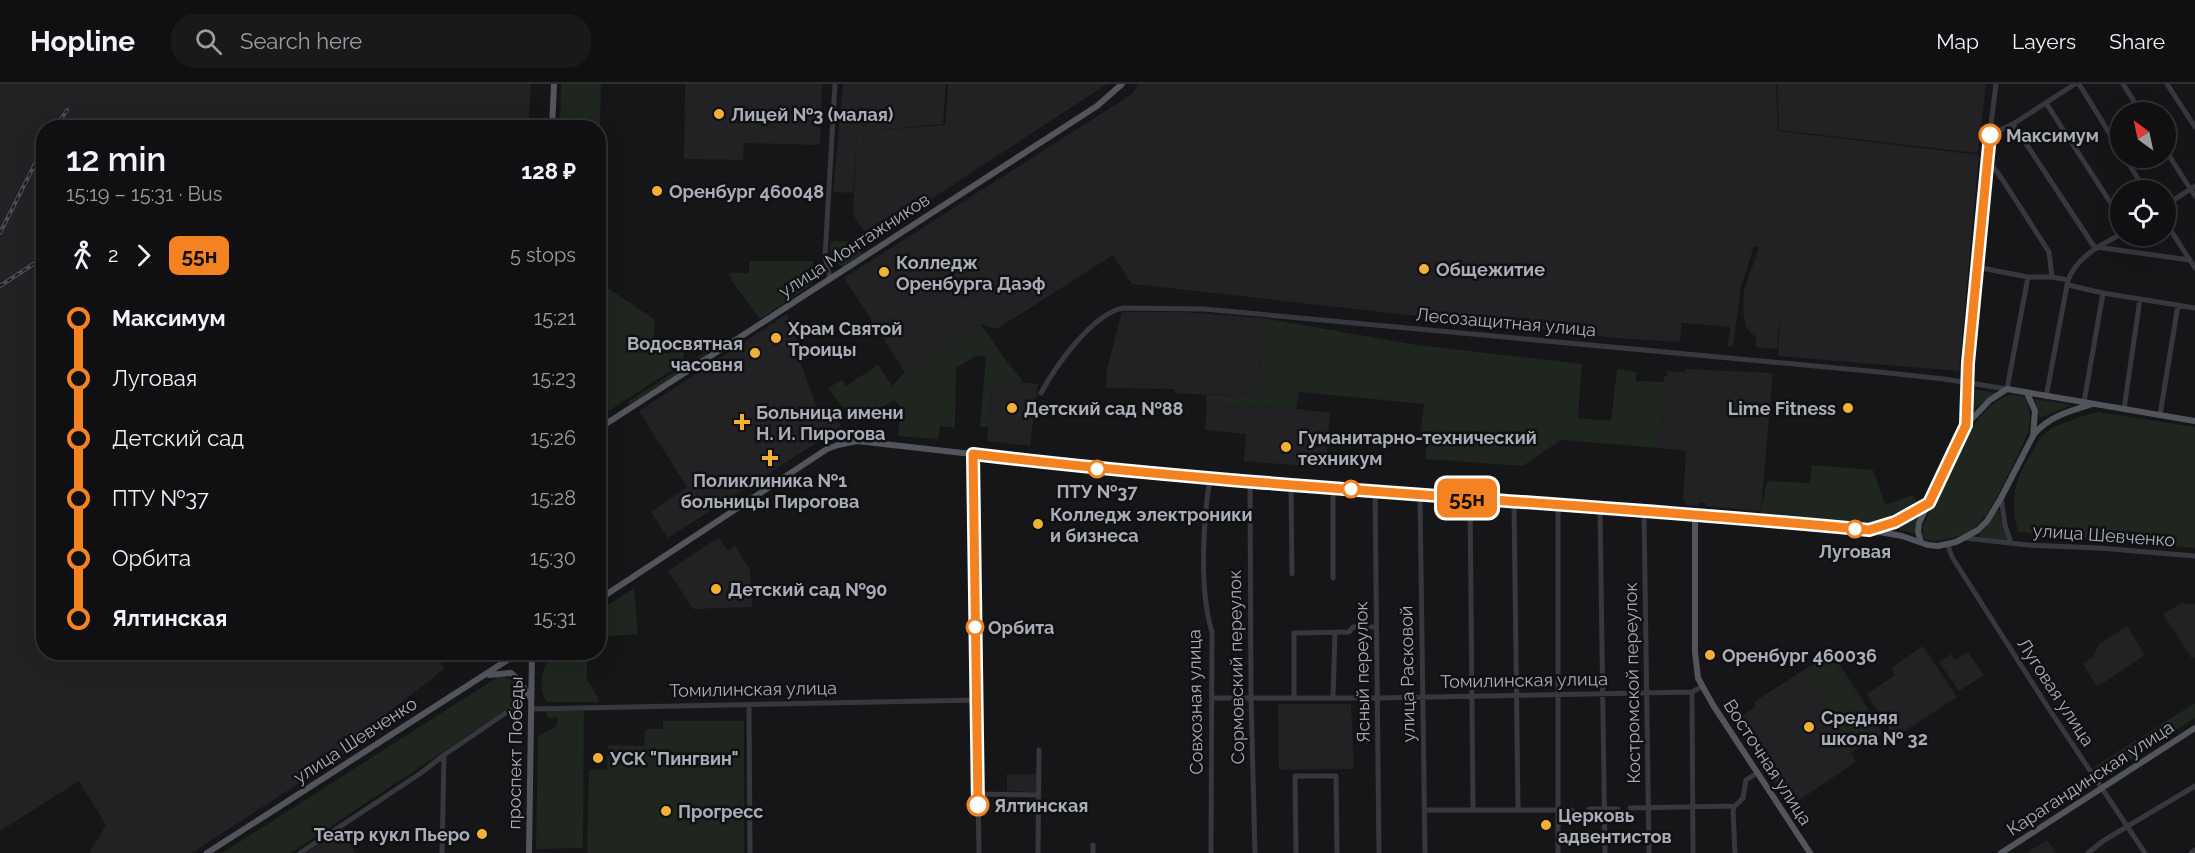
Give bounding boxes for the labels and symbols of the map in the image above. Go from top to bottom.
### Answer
north arrow [2110,102,2176,168]
place label: Лицей №3 (малая) [731,104,893,125]
marker: Лицей №3 (малая) [712,107,726,121]
marker: Максимум [1979,124,2001,146]
place label: Максимум [2006,125,2099,146]
place label: Оренбург 460048 [669,181,824,202]
marker: Оренбург 460048 [650,184,664,198]
street label: улица Монтажников [775,188,933,302]
place label: Колледж Оренбурга Даэф [896,252,1045,294]
place label: Общежитие [1436,259,1545,280]
marker: Общежитие [1417,262,1431,276]
marker: Колледж Оренбурга Даэф [877,265,891,279]
street label: Лесозащитная улица [1415,304,1597,340]
place label: Храм Святой Троицы [787,318,902,360]
marker: Храм Святой Троицы [769,331,783,345]
place label: Водосвятная часовня [627,333,743,375]
marker: Водосвятная часовня [748,346,762,360]
place label: Детский сад №88 [1024,398,1184,419]
place label: Lime Fitness [1728,398,1836,419]
marker: Детский сад №88 [1005,401,1019,415]
marker: Lime Fitness [1841,401,1855,415]
place label: Больница имени Н. И. Пирогова [756,402,904,444]
marker: Больница имени Н. И. Пирогова [733,413,751,431]
place label: Гуманитарно-технический техникум [1298,427,1537,469]
marker: Гуманитарно-технический техникум [1279,440,1293,454]
marker: Поликлиника №1 больницы Пирогова [761,449,779,467]
marker: ПТУ №37 [1088,460,1106,478]
place label: Поликлиника №1 больницы Пирогова [681,470,859,512]
line badge: 55н [1432,478,1502,518]
unlabelled marker [1342,480,1360,498]
place label: ПТУ №37 [1057,481,1138,502]
place label: Колледж электроники и бизнеса [1050,504,1253,546]
marker: Колледж электроники и бизнеса [1031,517,1045,531]
marker: Луговая [1846,520,1864,538]
street label: улица Шевченко [2032,520,2176,550]
place label: Луговая [1819,541,1891,562]
street label: Сормовский переулок [1224,570,1248,764]
place label: Детский сад №90 [728,579,887,600]
marker: Детский сад №90 [709,582,723,596]
street label: Костромской переулок [1620,582,1644,784]
street label: Ясный переулок [1350,601,1374,743]
street label: улица Расковой [1395,605,1419,743]
place label: Орбита [988,617,1054,638]
marker: Орбита [966,618,984,636]
street label: Совхозная улица [1183,629,1207,775]
street label: Луговая улица [2013,634,2099,750]
place label: Оренбург 460036 [1722,645,1877,666]
marker: Оренбург 460036 [1703,648,1717,662]
street label: Томилинская улица [1440,668,1608,692]
street label: проспект Победы [503,676,527,830]
street label: Томилинская улица [669,677,837,701]
street label: улица Шевченко [289,692,421,788]
street label: Восточная улица [1719,695,1817,829]
place label: Средняя школа № 32 [1821,707,1928,749]
street label: Карагандинская улица [2003,716,2177,840]
marker: Средняя школа № 32 [1802,720,1816,734]
place label: УСК "Пингвин" [609,748,739,769]
marker: УСК "Пингвин" [591,751,605,765]
marker: Ялтинская [967,794,989,816]
place label: Ялтинская [994,795,1088,816]
place label: Прогресс [678,801,763,822]
marker: Прогресс [659,804,673,818]
place label: Церковь адвентистов [1558,805,1672,847]
marker: Церковь адвентистов [1539,818,1553,832]
place label: Театр кукл Пьеро [314,824,470,845]
marker: Театр кукл Пьеро [475,827,489,841]

